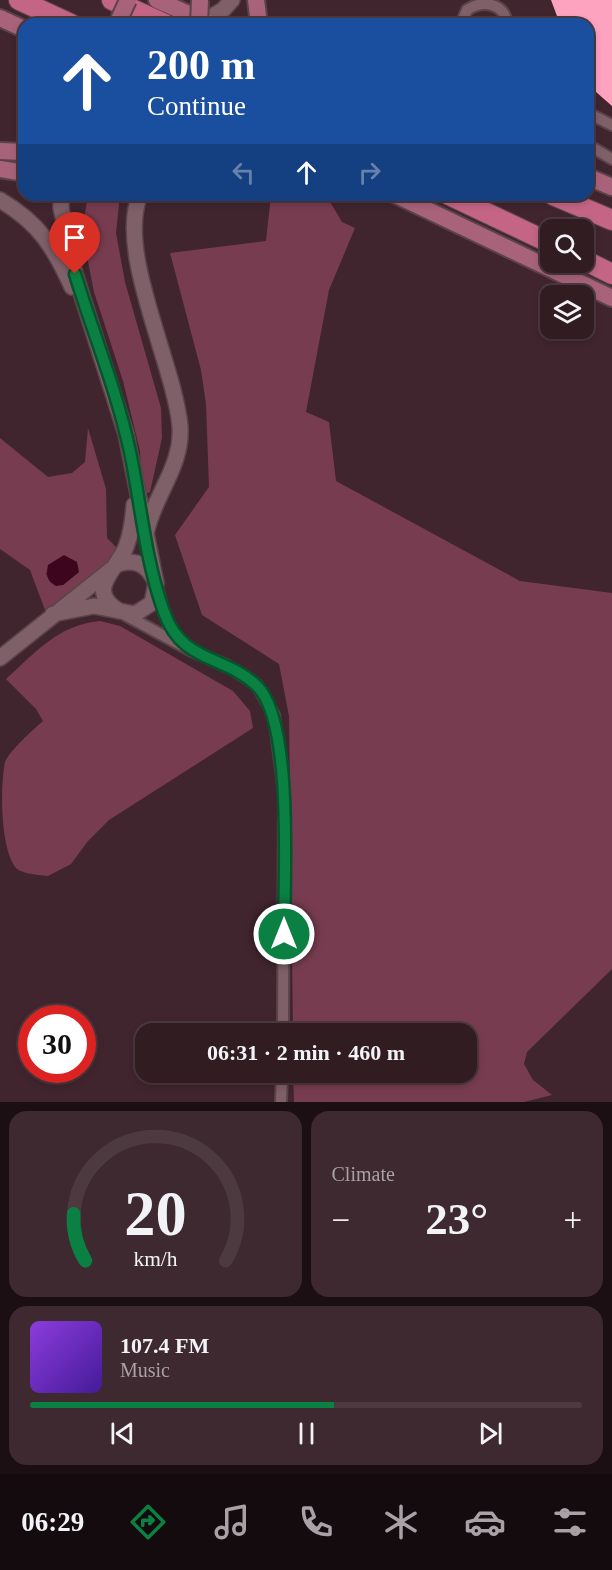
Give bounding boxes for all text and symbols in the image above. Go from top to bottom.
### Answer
icon: ahead [48,42,126,120]
text: 200 m [147,42,256,88]
text: Continue [147,91,246,121]
icon: left [227,156,260,189]
icon: ahead [290,156,323,189]
icon: right [353,156,386,189]
pin [49,212,100,274]
map controls [540,219,594,339]
button: search [540,219,594,273]
icon: arrive [58,221,91,254]
button: layers [540,285,594,339]
position arrow [252,902,316,966]
speed limit sign: 30 [18,1005,96,1083]
text: 06:31 · 2 min · 460 m [207,1040,405,1065]
text: Climate [332,1163,395,1185]
text: 20 [124,1179,186,1248]
text: 23° [425,1194,488,1244]
text: − [332,1202,350,1238]
text: + [563,1202,582,1238]
text: km/h [133,1247,178,1271]
text: 107.4 FM [120,1333,209,1358]
text: Music [120,1359,170,1381]
icon: previous [106,1417,139,1450]
icon: pause [290,1417,323,1450]
icon: next [474,1417,507,1450]
icon: directions [127,1501,169,1543]
icon: music [211,1501,253,1543]
icon: phone [295,1501,337,1543]
icon: climate [380,1501,422,1543]
icon: car [464,1501,506,1543]
icon: filters [549,1501,591,1543]
text: 06:29 [21,1507,84,1537]

